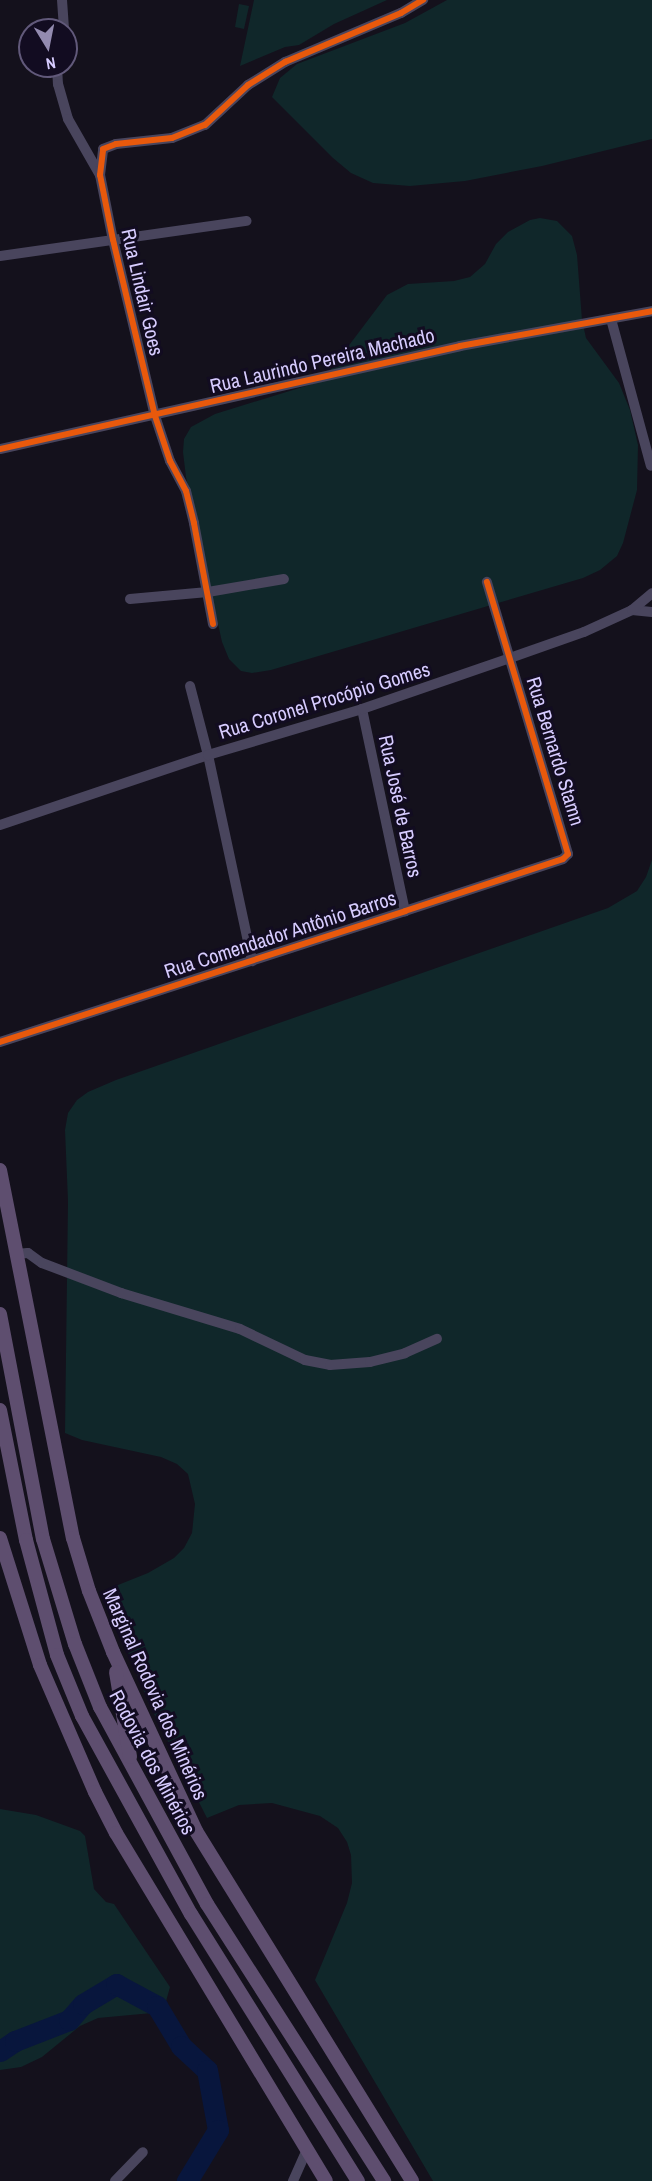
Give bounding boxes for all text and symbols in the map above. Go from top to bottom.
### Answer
north arrow [18,18,78,78]
text: N [44,52,57,75]
street label: Rua Lindair Goes [117,226,169,358]
street label: Rua Laurindo Pereira Machado [207,322,437,398]
street label: Rua Coronel Procópio Gomes [215,656,433,744]
street label: Rua Bernardo Stamn [522,674,590,828]
street label: Rua José de Barros [374,733,428,879]
street label: Rua Comendador Antônio Barros [161,885,399,983]
street label: Marginal Rodovia dos Minérios [99,1585,213,1803]
street label: Rodovia dos Minérios [105,1686,201,1838]

